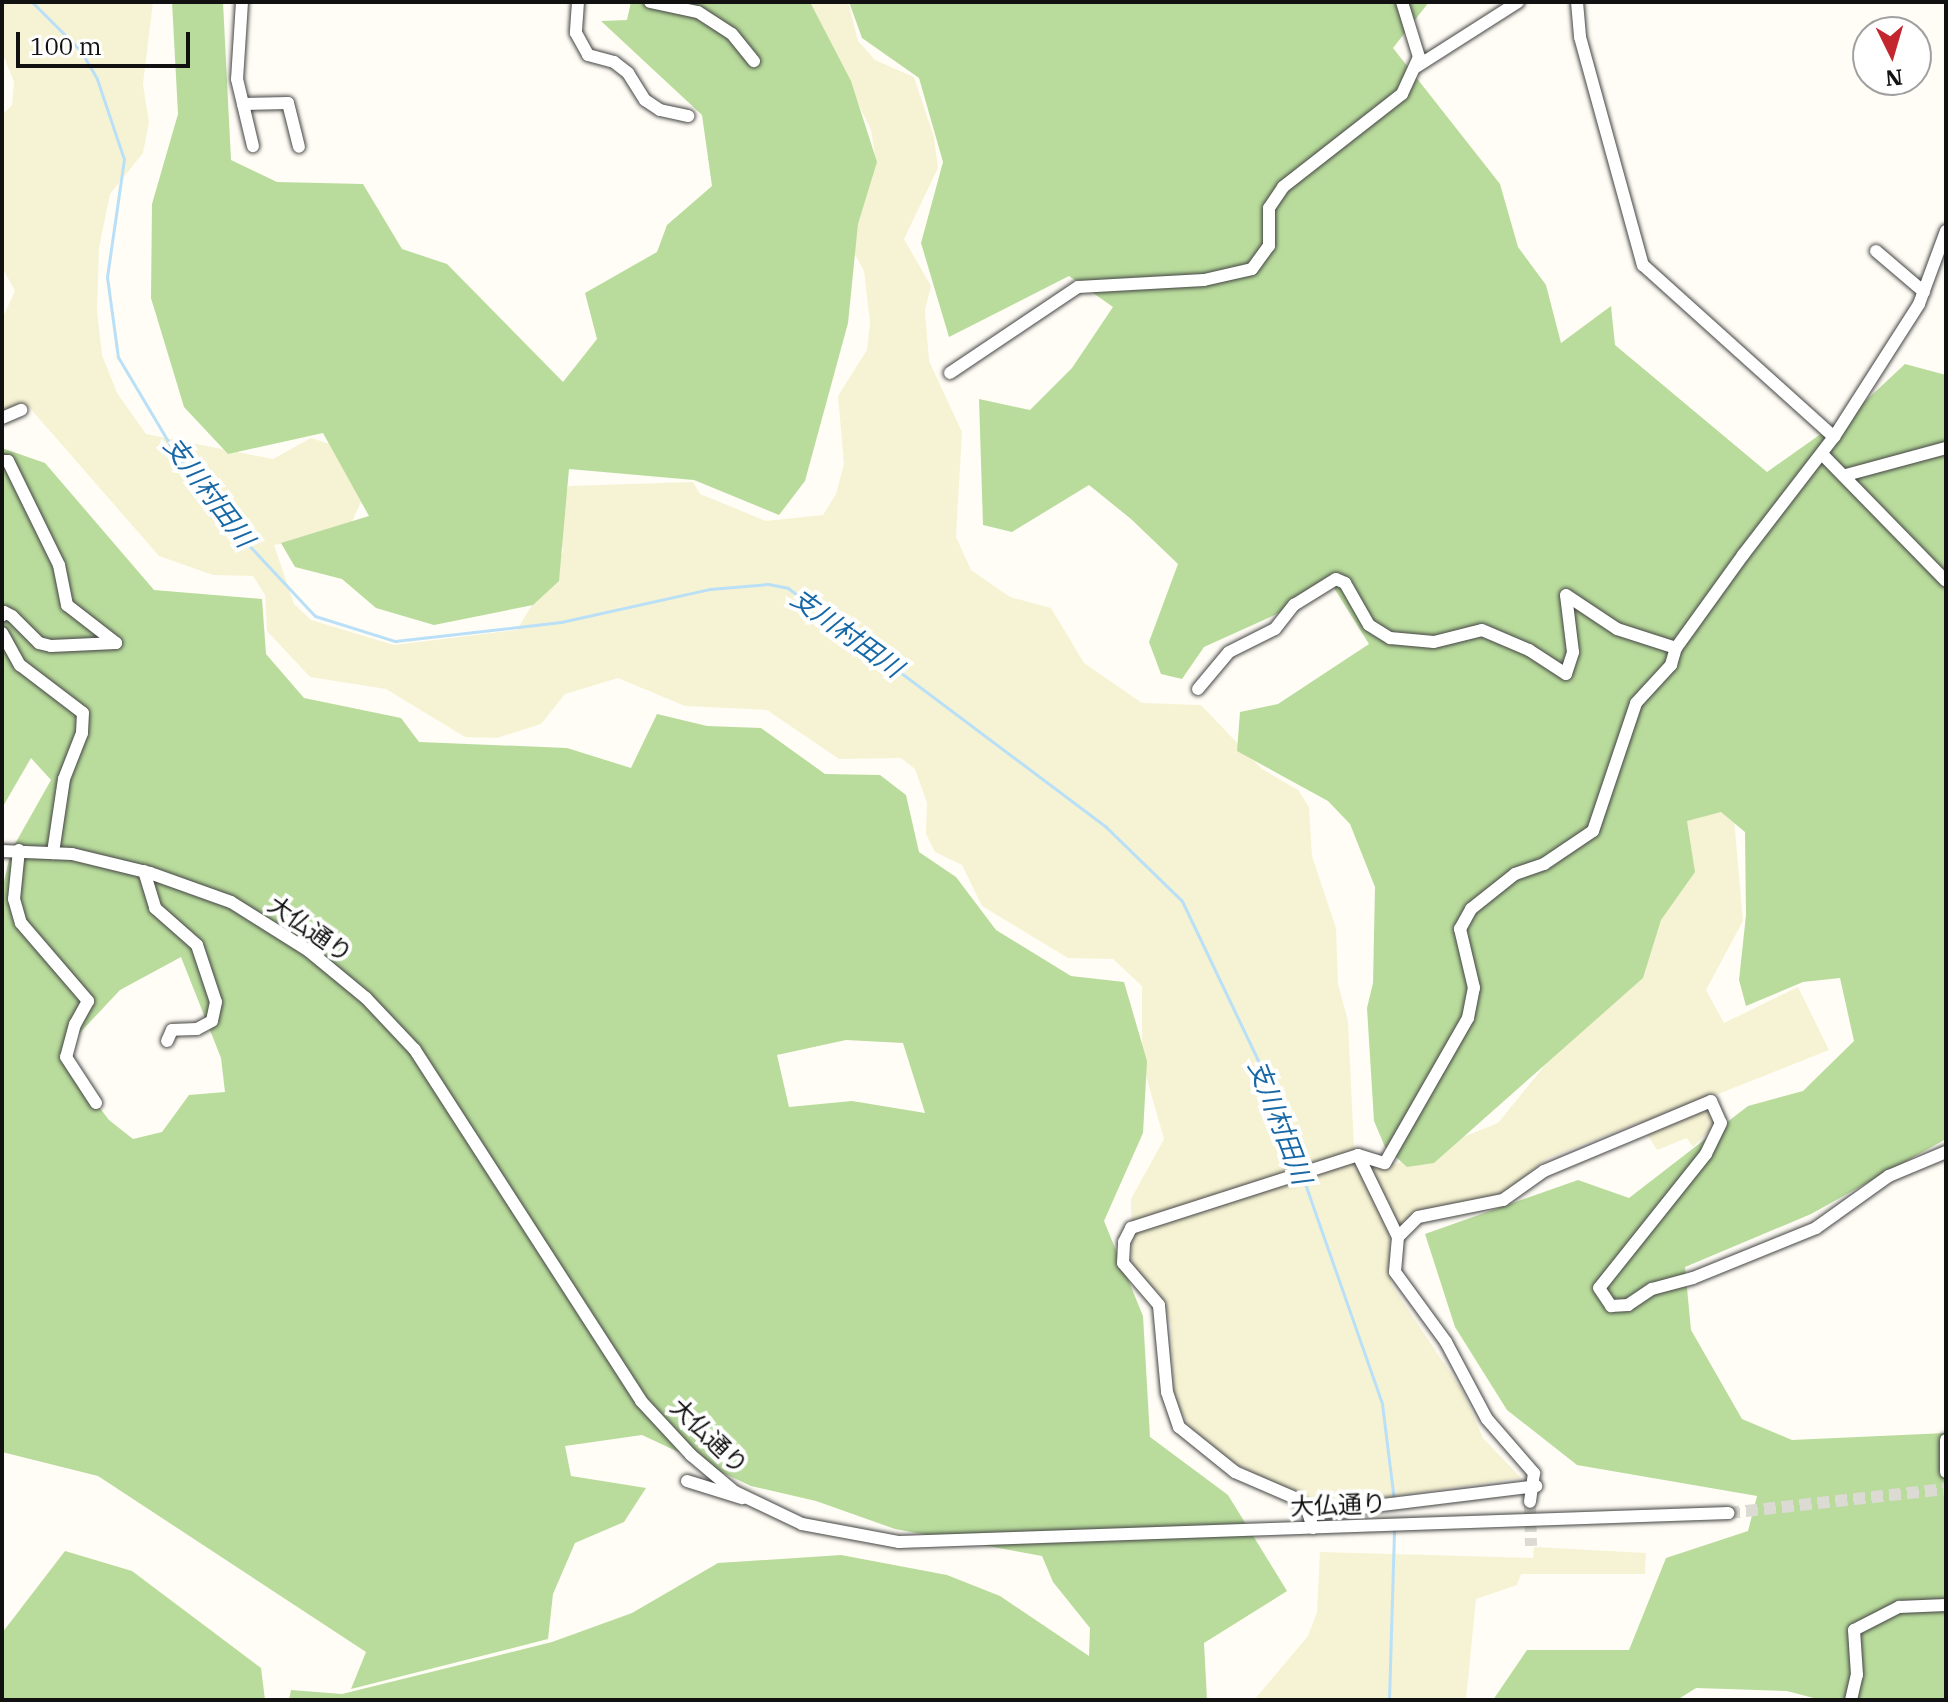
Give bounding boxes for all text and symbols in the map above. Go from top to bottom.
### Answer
scale bar [20,16,194,66]
north arrow [1852,16,1932,96]
text: 100 m [30,30,102,62]
text: N [1884,63,1904,94]
water label: 支川村田川 [157,431,261,553]
water label: 支川村田川 [785,582,909,684]
street label: 大仏通り [262,890,358,968]
water label: 支川村田川 [1242,1056,1318,1188]
street label: 大仏通り [664,1392,754,1480]
street label: 大仏通り [1290,1489,1386,1521]

